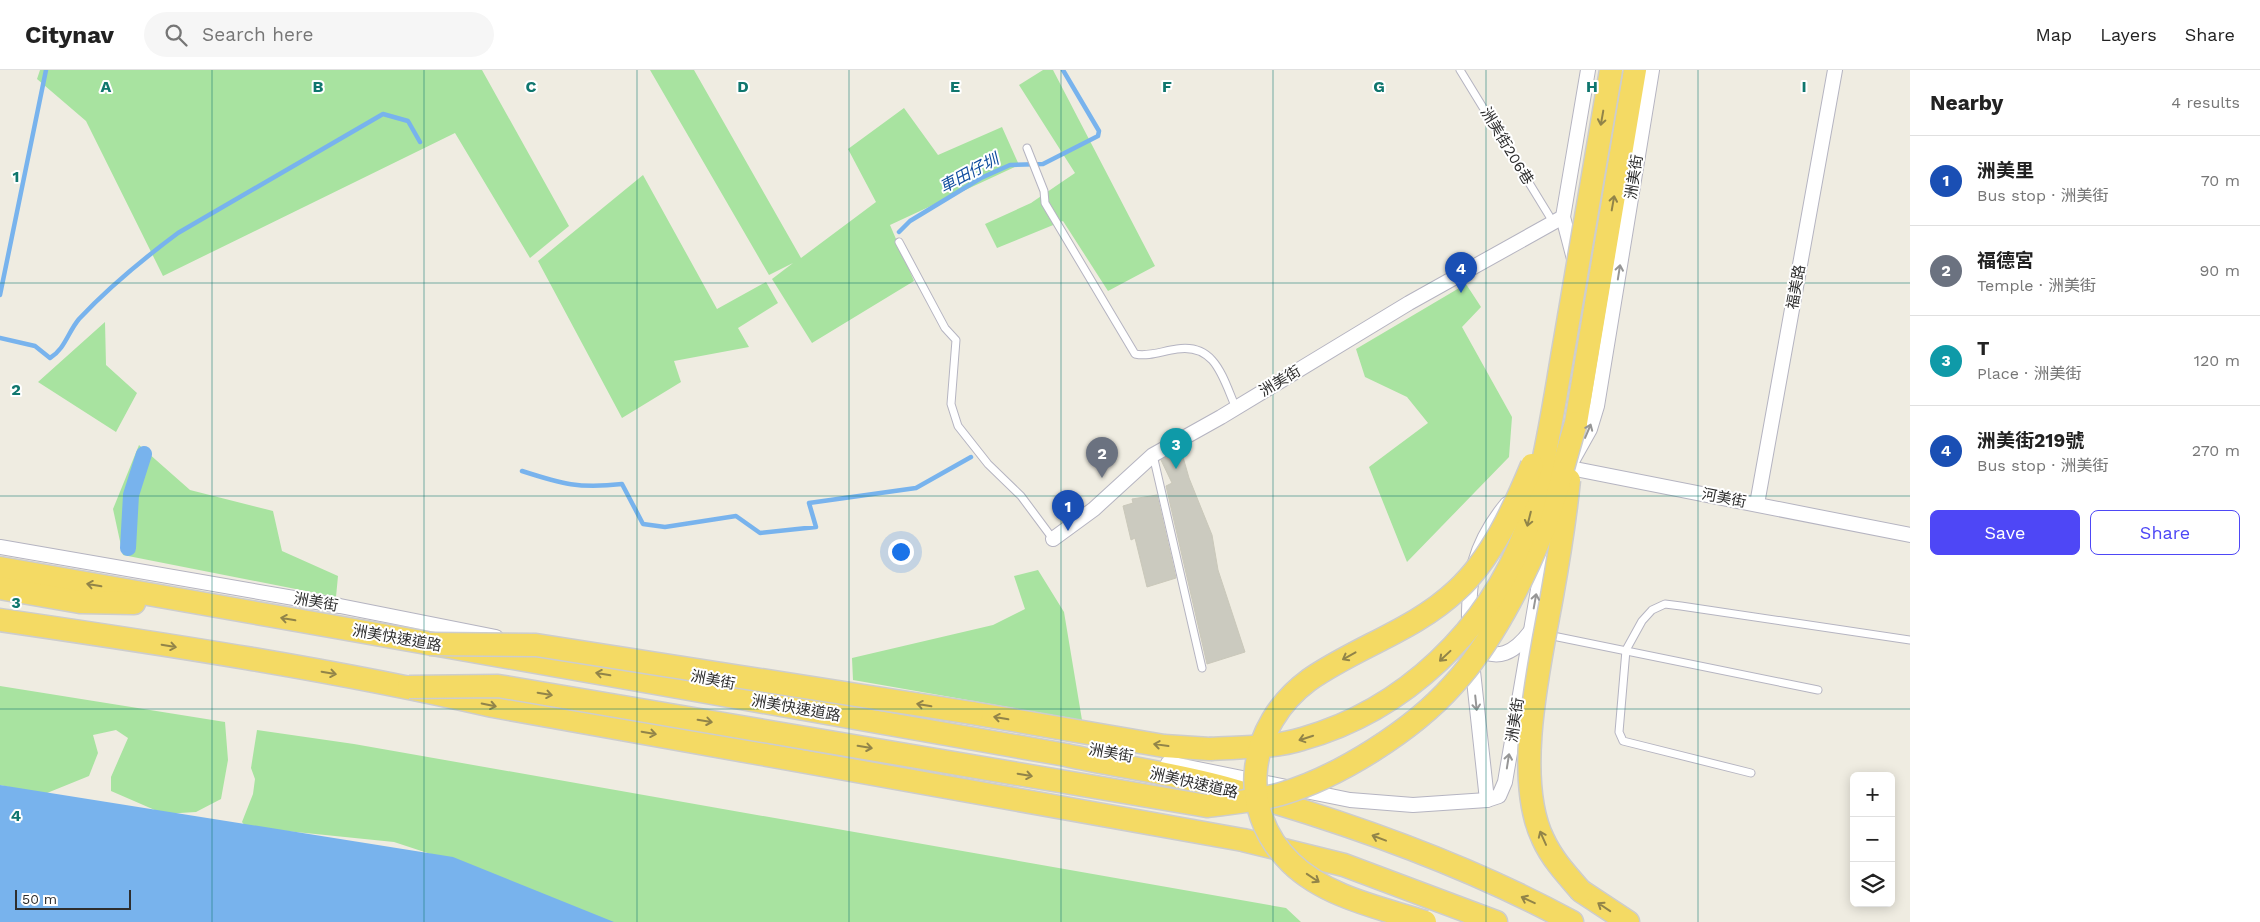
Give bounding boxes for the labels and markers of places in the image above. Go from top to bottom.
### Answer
pin: 4 [1445,252,1477,293]
pin: 3 [1160,428,1192,469]
pin: 2 [1086,437,1118,478]
pin: 1 [1052,490,1084,531]

